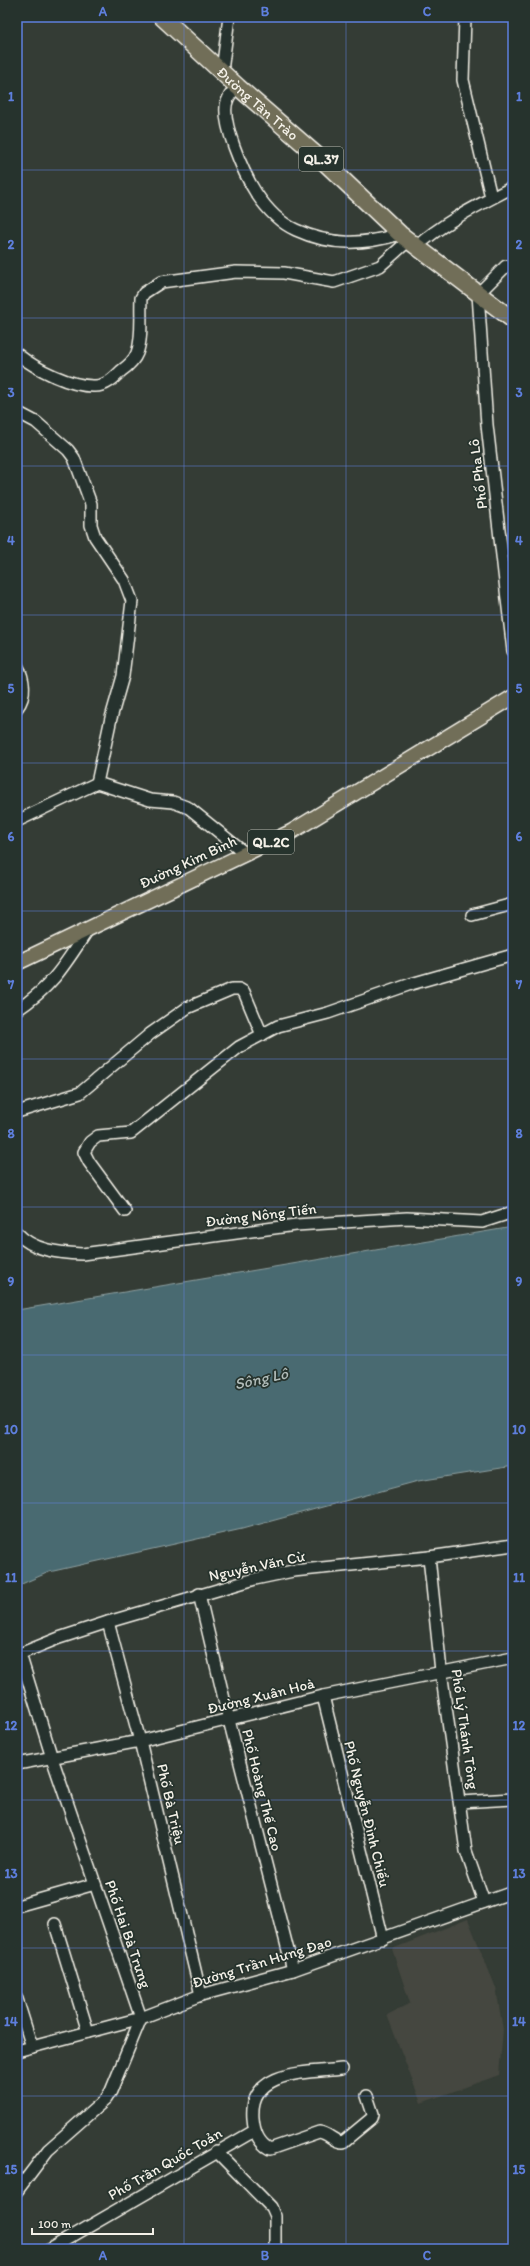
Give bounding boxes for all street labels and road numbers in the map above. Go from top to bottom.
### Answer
street label: Đường Tân Trào [213,63,302,144]
road number: QL.37 [299,147,343,171]
street label: Phố Pha Lô [465,438,491,510]
road number: QL.2C [248,830,294,854]
street label: Đường Kim Bình [137,831,240,892]
street label: Đường Nông Tiến [205,1199,318,1231]
street label: Nguyễn Văn Cừ [207,1547,307,1585]
street label: Phố Lý Thánh Tông [448,1668,482,1791]
street label: Đường Xuân Hoà [206,1674,317,1718]
street label: Phố Hoàng Thế Cao [238,1727,286,1853]
street label: Phố Nguyễn Đình Chiểu [340,1739,394,1889]
street label: Phố Bà Triệu [153,1762,189,1846]
street label: Phố Hai Bà Trưng [101,1878,155,1991]
street label: Đường Trần Hưng Đạo [190,1932,334,1992]
street label: Phố Trần Quốc Toản [105,2124,226,2204]

